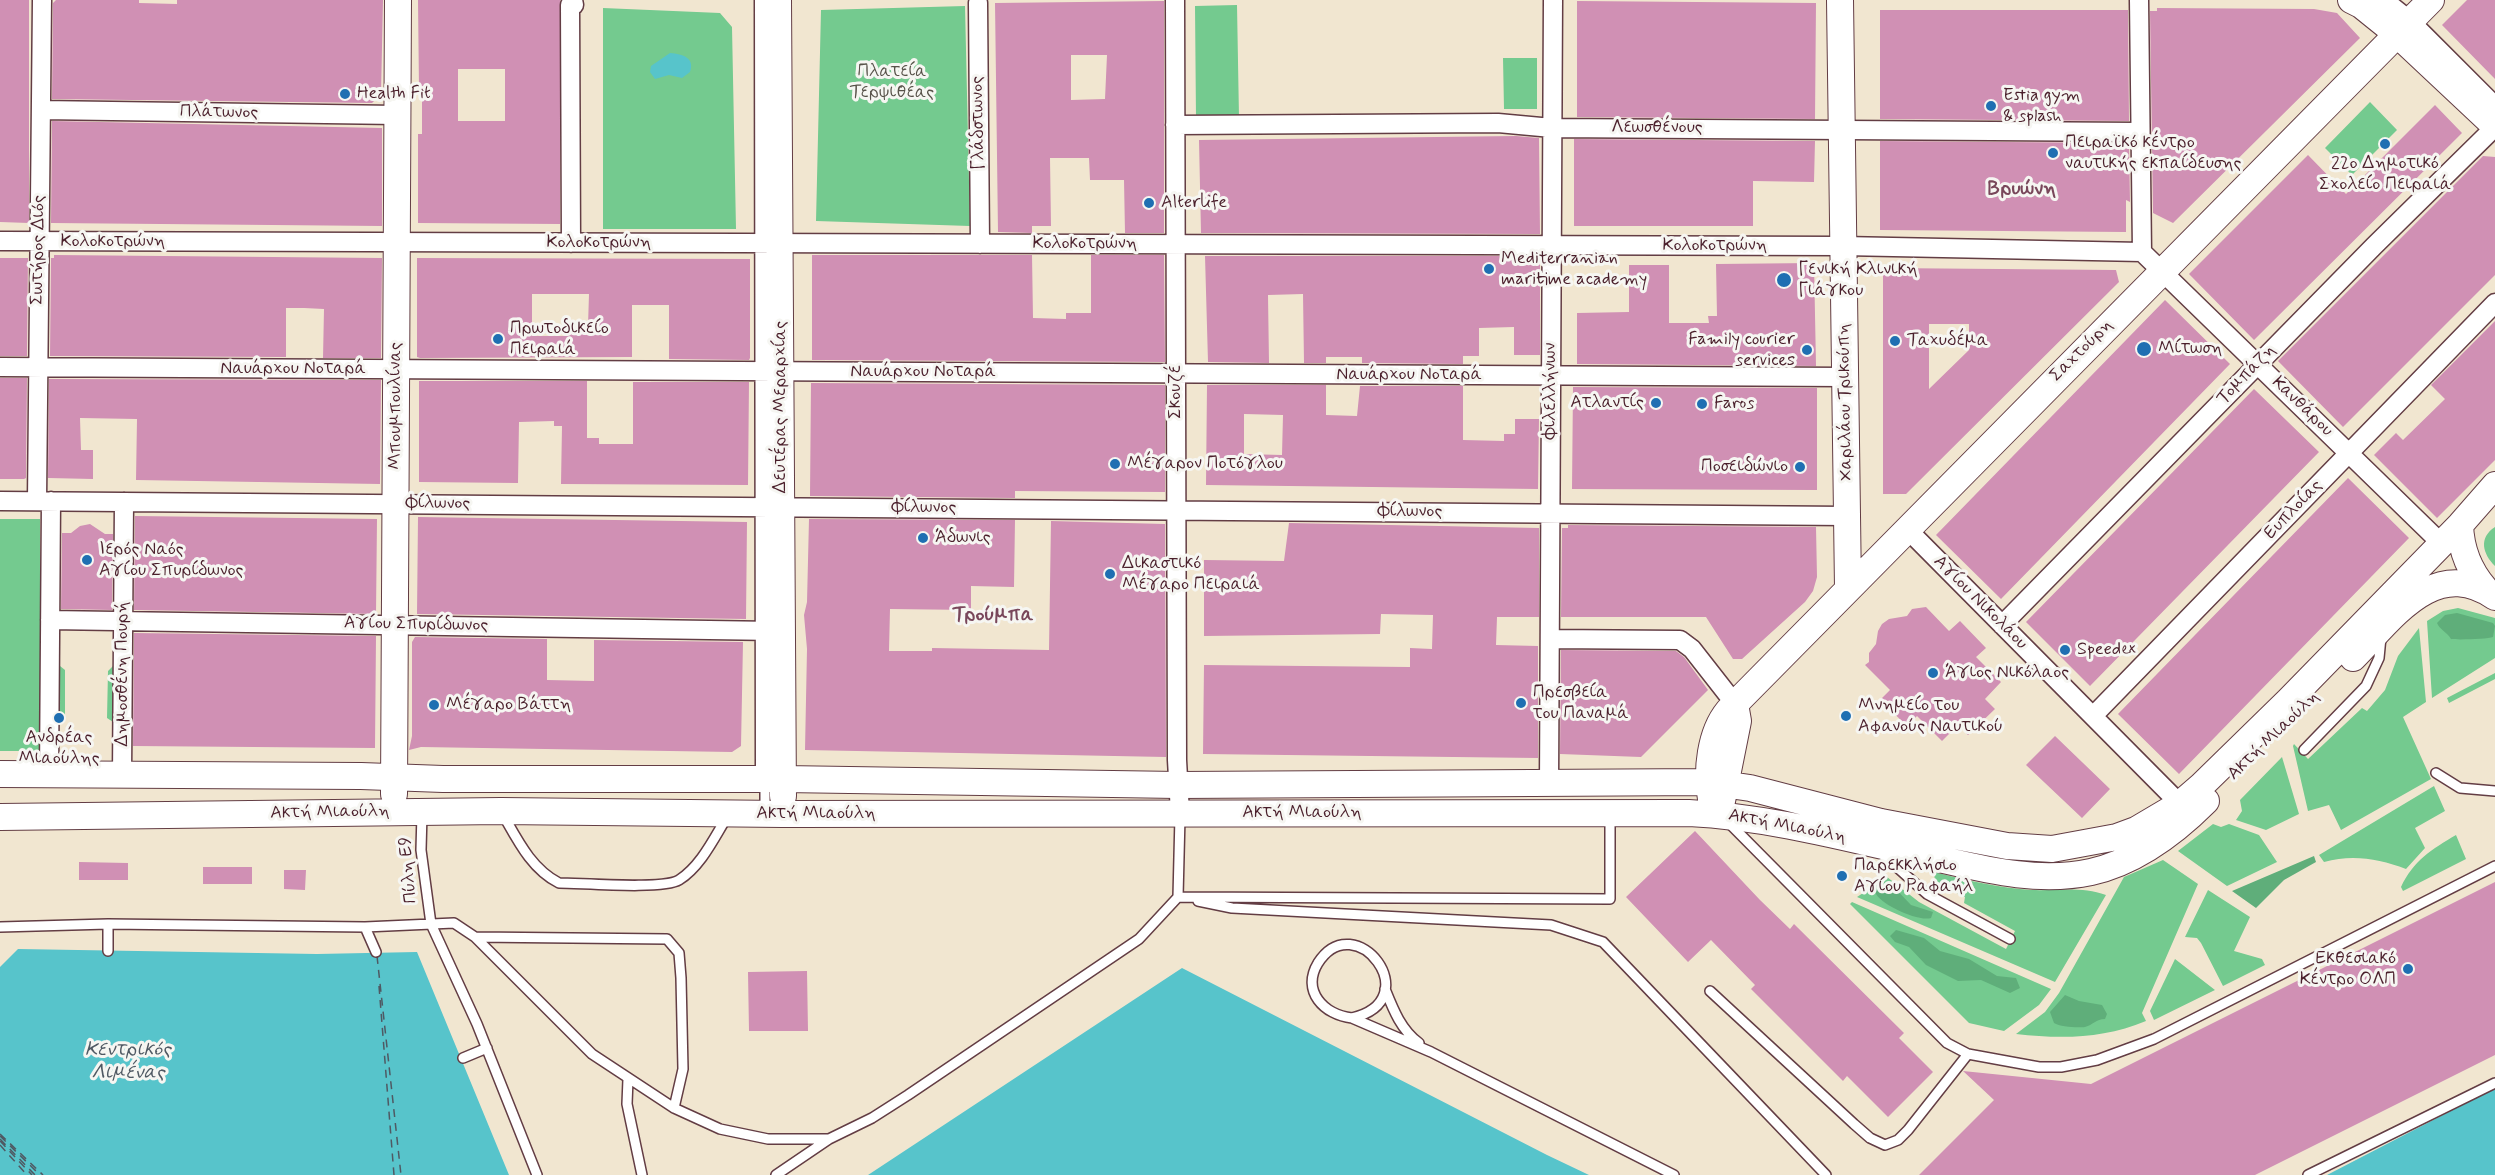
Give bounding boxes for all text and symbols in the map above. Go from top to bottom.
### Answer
park label: Πλατεία Τερψιθέας [850,61,934,104]
street label: Γλάδστωνος [967,76,991,170]
place label: Health Fit [357,83,431,105]
place label: Estia gym & splash [2003,85,2080,128]
marker: Health Fit [338,87,352,101]
marker: Estia gym & splash [1984,99,1998,113]
street label: Πλάτωνος [180,102,258,124]
street label: Λεωσθένους [1611,117,1703,139]
place label: Πειραϊκό κέντρο ναυτικής εκπαίδευσης [2065,132,2241,174]
marker: 22ο Δημοτικό Σχολείο Πειραιά [2378,137,2392,151]
marker: Πειραϊκό κέντρο ναυτικής εκπαίδευσης [2046,146,2060,160]
place label: 22ο Δημοτικό Σχολείο Πειραιά [2319,153,2451,195]
district label: Βρυώνη [1988,178,2056,202]
place label: Alterlife [1161,192,1227,214]
street label: Σωτήρος Διός [27,195,51,305]
marker: Alterlife [1142,196,1156,210]
street label: Κολοκοτρώνη [61,231,165,253]
street label: Κολοκοτρώνη [547,232,651,254]
street label: Κολοκοτρώνη [1033,233,1137,255]
street label: Κολοκοτρώνη [1663,235,1767,257]
place label: Mediterranian maritime academy [1501,248,1647,290]
place label: Γενική Κλινική Γιάγκου [1798,259,1918,302]
marker: Mediterranian maritime academy [1482,262,1496,276]
marker: Γενική Κλινική Γιάγκου [1775,271,1793,289]
street label: Σαχτούρη [2046,315,2118,387]
place label: Πρωτοδικείο Πειραιά [510,318,609,360]
street label: Δευτέρας Μεραρχίας [770,321,792,493]
street label: Χαριλάου Τρικούπη [1834,323,1858,481]
place label: Family courier services [1688,329,1795,372]
place label: Ταχυδέμα [1907,330,1988,352]
marker: Πρωτοδικείο Πειραιά [491,332,505,346]
marker: Ταχυδέμα [1888,334,1902,348]
place label: Μίτωση [2158,338,2222,360]
marker: Μίτωση [2135,340,2153,358]
street label: Τομπάζη [2213,340,2281,410]
street label: Μπουμπουλίνας [385,342,407,470]
street label: Φιλελλήνων [1540,343,1562,439]
marker: Family courier services [1800,343,1814,357]
street label: Ναυάρχου Νοταρά [220,358,366,380]
street label: Ναυάρχου Νοταρά [850,361,996,383]
street label: Ναυάρχου Νοταρά [1336,364,1482,386]
street label: Σκουζέ [1165,365,1187,419]
street label: Κανθάρου [2267,372,2337,442]
place label: Ατλαντίς [1570,392,1644,414]
place label: Faros [1714,393,1754,415]
marker: Ατλαντίς [1649,396,1663,410]
marker: Faros [1695,397,1709,411]
place label: Μέγαρον Ποτόγλου [1127,453,1283,475]
place label: Ποσειδώνιο [1701,456,1788,478]
marker: Μέγαρον Ποτόγλου [1108,457,1122,471]
marker: Ποσειδώνιο [1793,460,1807,474]
street label: Ευπλοίας [2260,476,2328,544]
street label: Φίλωνος [406,493,470,515]
street label: Φίλωνος [892,497,956,519]
street label: Φίλωνος [1378,501,1442,523]
place label: Άδωνις [935,527,991,549]
marker: Άδωνις [916,531,930,545]
place label: Ιερός Ναός Αγίου Σπυρίδωνος [99,539,243,582]
street label: Αγίου Νικολάου [1928,551,2032,655]
marker: Ιερός Ναός Αγίου Σπυρίδωνος [80,553,94,567]
place label: Δικαστικό Μέγαρο Πειραιά [1122,553,1260,596]
marker: Δικαστικό Μέγαρο Πειραιά [1103,567,1117,581]
street label: Δημοσθένη Πουρή [112,601,134,747]
district label: Τρούμπα [953,604,1033,628]
street label: Αγίου Σπυρίδωνος [344,613,488,637]
place label: Speedex [2077,639,2136,661]
marker: Speedex [2058,643,2072,657]
place label: Άγιος Νικόλαος [1945,662,2069,684]
marker: Άγιος Νικόλαος [1926,666,1940,680]
place label: Πρεσβεία του Παναμά [1533,682,1629,724]
street label: Ακτή Μιαούλη [2224,687,2324,785]
place label: Μέγαρο Βάττη [446,694,571,716]
place label: Μνημείο του Αφανούς Ναυτικού [1858,695,2003,738]
marker: Πρεσβεία του Παναμά [1514,696,1528,710]
marker: Μέγαρο Βάττη [427,698,441,712]
marker: Μνημείο του Αφανούς Ναυτικού [1839,709,1853,723]
marker: Ανδρέας Μιαούλης [52,711,66,725]
place label: Ανδρέας Μιαούλης [18,727,100,770]
street label: Ακτή Μιαούλη [270,801,390,825]
street label: Ακτή Μιαούλη [1242,802,1362,824]
street label: Ακτή Μιαούλη [756,803,876,825]
street label: Ακτή Μιαούλη [1726,805,1848,849]
street label: Πύλη Ε9 [395,836,423,904]
place label: Παρεκκλήσιο Αγίου Ραφαήλ [1854,855,1973,898]
marker: Παρεκκλήσιο Αγίου Ραφαήλ [1835,869,1849,883]
place label: Εκθεσιακό Κέντρο ΟΛΠ [2300,948,2396,990]
marker: Εκθεσιακό Κέντρο ΟΛΠ [2401,962,2415,976]
water label: Κεντρικός Λιμένας [85,1039,171,1086]

